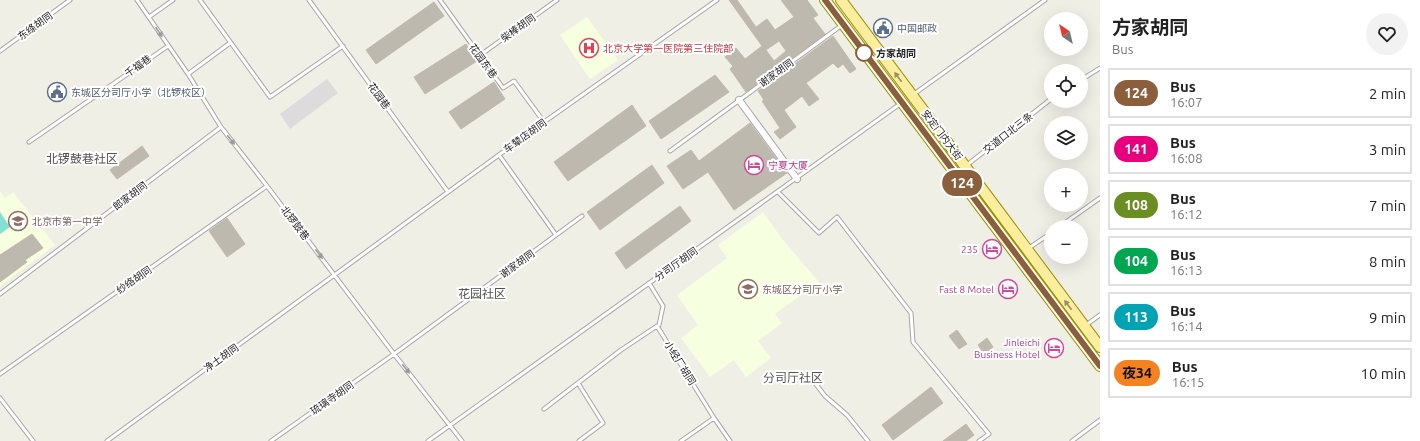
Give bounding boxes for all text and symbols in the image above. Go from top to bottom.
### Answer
street label: 东绦胡同 [16,10,54,42]
street label: 柴棒胡同 [499,12,537,44]
north arrow [1044,12,1088,56]
map controls [1044,12,1088,264]
button: heart [1366,13,1408,55]
text: 方家胡同 [1112,16,1188,38]
public building icon: 中国邮政 [872,17,894,39]
place label: 中国邮政 [897,23,937,34]
one-way arrow [155,27,163,37]
hospital icon: 北京大学第一医院第三住院部 [578,37,600,59]
street label: 花园东巷 [467,42,499,80]
text: Bus [1112,42,1133,56]
place label: 北京大学第一医院第三住院部 [603,43,733,54]
marker: 方家胡同 [855,44,873,62]
place label: 方家胡同 [876,48,916,59]
street label: 千福巷 [123,53,153,79]
street label: 谢家胡同 [757,57,795,89]
button: locate [1044,64,1088,108]
one-way arrow [895,72,903,82]
text: Bus [1170,78,1196,95]
public building icon: 东城区分司厅小学（北锣校区） [46,81,68,103]
street label: 花园巷 [366,81,392,111]
text: 124 [1124,85,1148,101]
text: 2 min [1369,85,1406,102]
place label: 东城区分司厅小学（北锣校区） [71,87,211,98]
text: 16:07 [1170,95,1203,109]
street label: 安定门内大街 [920,108,964,162]
street label: 交道口北三条 [981,110,1035,156]
button: layers [1044,116,1088,160]
street label: 车辇店胡同 [502,117,548,155]
text: Bus [1170,134,1196,151]
one-way arrow [227,135,235,146]
text: 141 [1124,141,1148,157]
text: 3 min [1369,141,1406,158]
text: 16:08 [1170,151,1203,165]
district label: 北锣鼓巷社区 [46,152,118,165]
hotel icon: 宁夏大厦 [743,154,765,176]
place label: 宁夏大厦 [768,160,808,171]
button: + [1044,168,1088,212]
line badge: 124 [939,170,985,196]
text: 124 [950,175,974,191]
street label: 郎家胡同 [111,180,149,212]
text: Bus [1170,190,1196,207]
text: 108 [1124,197,1148,213]
text: 7 min [1369,197,1406,214]
street label: 北锣鼓巷 [279,204,311,242]
text: 16:12 [1170,207,1203,221]
school or university icon: 北京市第一中学 [7,210,29,232]
place label: 北京市第一中学 [32,216,102,227]
button: − [1044,220,1088,264]
hotel icon: 235 [981,238,1003,260]
place label: 235 [961,244,978,255]
street label: 分司厅胡同 [652,245,700,283]
text: Bus [1170,246,1196,263]
street label: 谢家胡同 [498,248,536,280]
one-way arrow [315,249,323,260]
text: 104 [1124,253,1148,269]
text: 8 min [1369,253,1406,270]
text: 16:13 [1170,263,1203,277]
street label: 纱络胡同 [114,264,154,296]
school or university icon: 东城区分司厅小学 [737,278,759,300]
hotel icon: Fast 8 Motel [997,278,1019,300]
place label: 东城区分司厅小学 [762,284,842,295]
place label: Fast 8 Motel [939,284,994,295]
district label: 花园社区 [458,287,506,300]
one-way arrow [1064,299,1072,310]
text: Bus [1170,302,1196,319]
text: 113 [1124,309,1148,325]
text: 9 min [1369,309,1406,326]
text: 16:14 [1170,319,1203,333]
place label: Jinleichi Business Hotel [974,337,1040,360]
hotel icon: Jinleichi Business Hotel [1043,337,1065,359]
street label: 小经厂胡同 [662,339,698,387]
street label: 净土胡同 [202,342,240,374]
text: Bus [1172,358,1198,375]
one-way arrow [401,364,410,375]
text: 夜34 [1122,365,1152,381]
text: 10 min [1360,365,1406,382]
district label: 分司厅社区 [763,371,823,384]
text: 16:15 [1172,375,1204,389]
street label: 琉璃寺胡同 [308,379,356,417]

